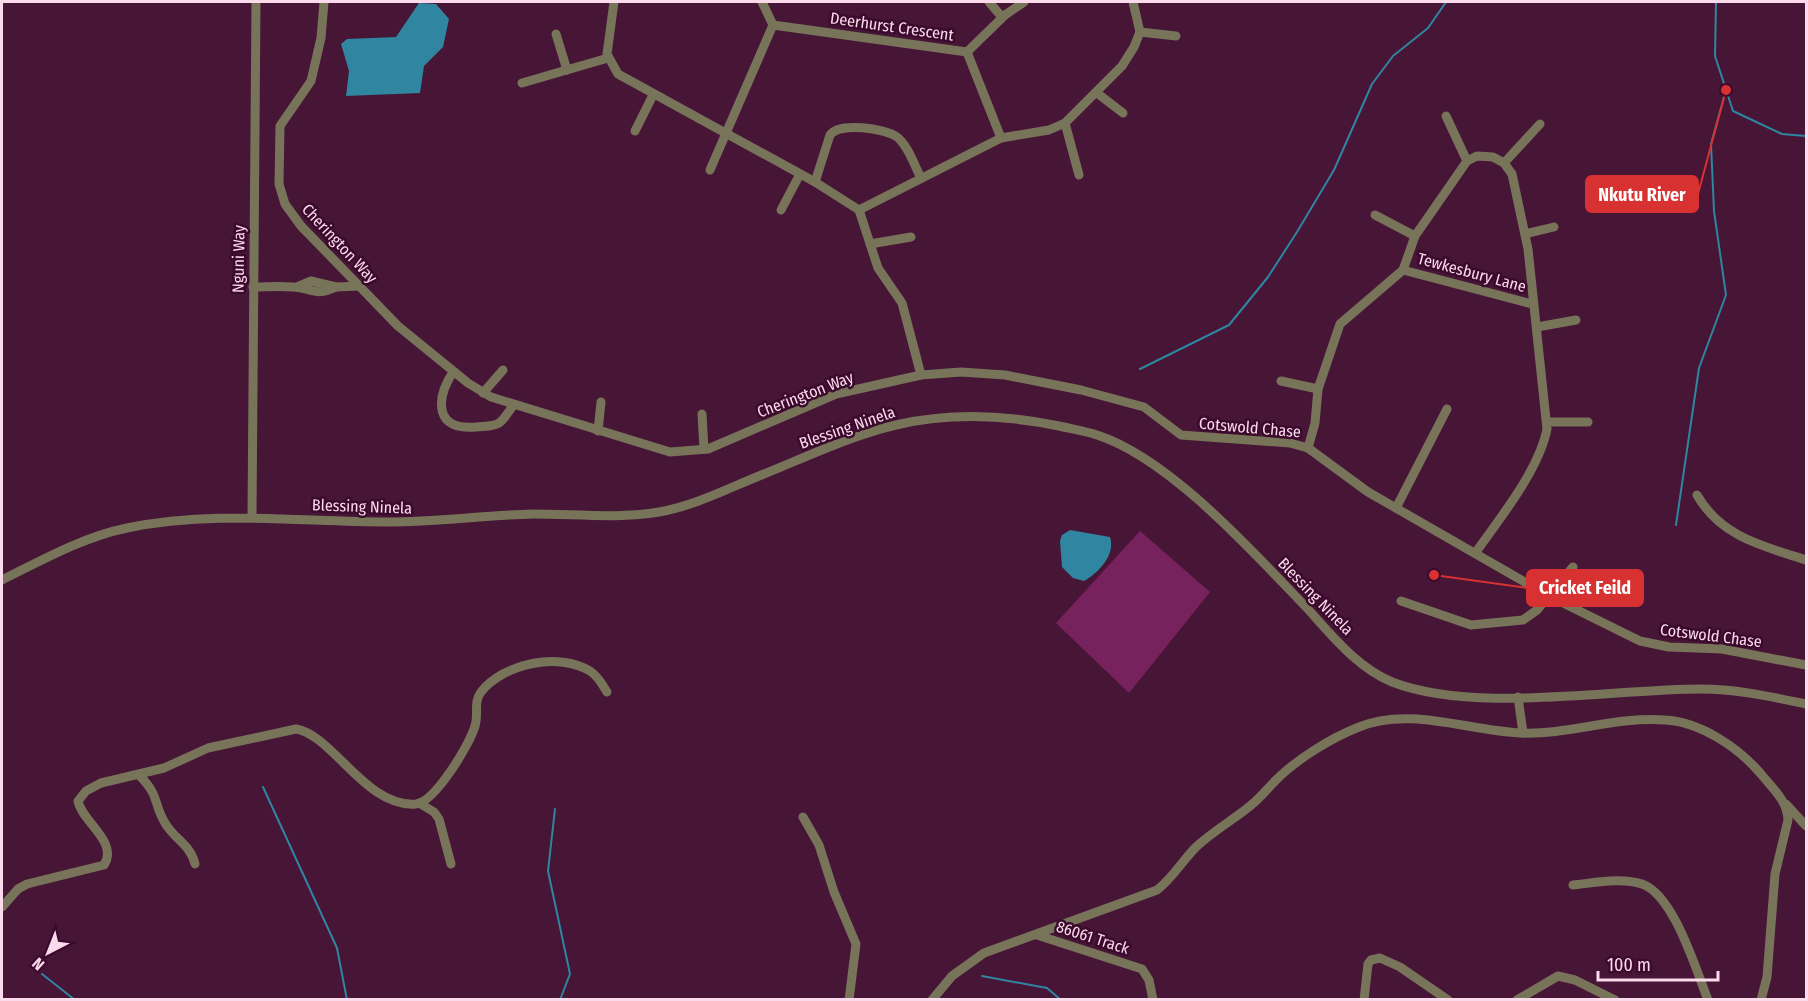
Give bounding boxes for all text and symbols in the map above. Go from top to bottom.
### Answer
street label: Deerhurst Crescent [829,8,956,45]
callout: Nkutu River [1586,176,1698,212]
text: Nkutu River [1598,184,1686,206]
street label: Cherington Way [298,200,382,288]
street label: Nguni Way [228,224,249,293]
street label: Tewkesbury Lane [1416,249,1528,296]
street label: Cherington Way [754,367,857,422]
street label: Blessing Ninela [797,402,898,453]
street label: Cotswold Chase [1198,414,1302,441]
street label: Blessing Ninela [312,495,412,518]
street label: Blessing Ninela [1274,554,1357,639]
callout: Cricket Feild [1527,570,1643,606]
text: Cricket Feild [1539,577,1631,599]
street label: Cotswold Chase [1659,620,1763,651]
street label: 86061 Track [1054,917,1132,958]
north arrow [18,923,78,983]
scale bar [1598,944,1718,982]
text: N [28,954,48,974]
text: 100 m [1607,954,1651,976]

